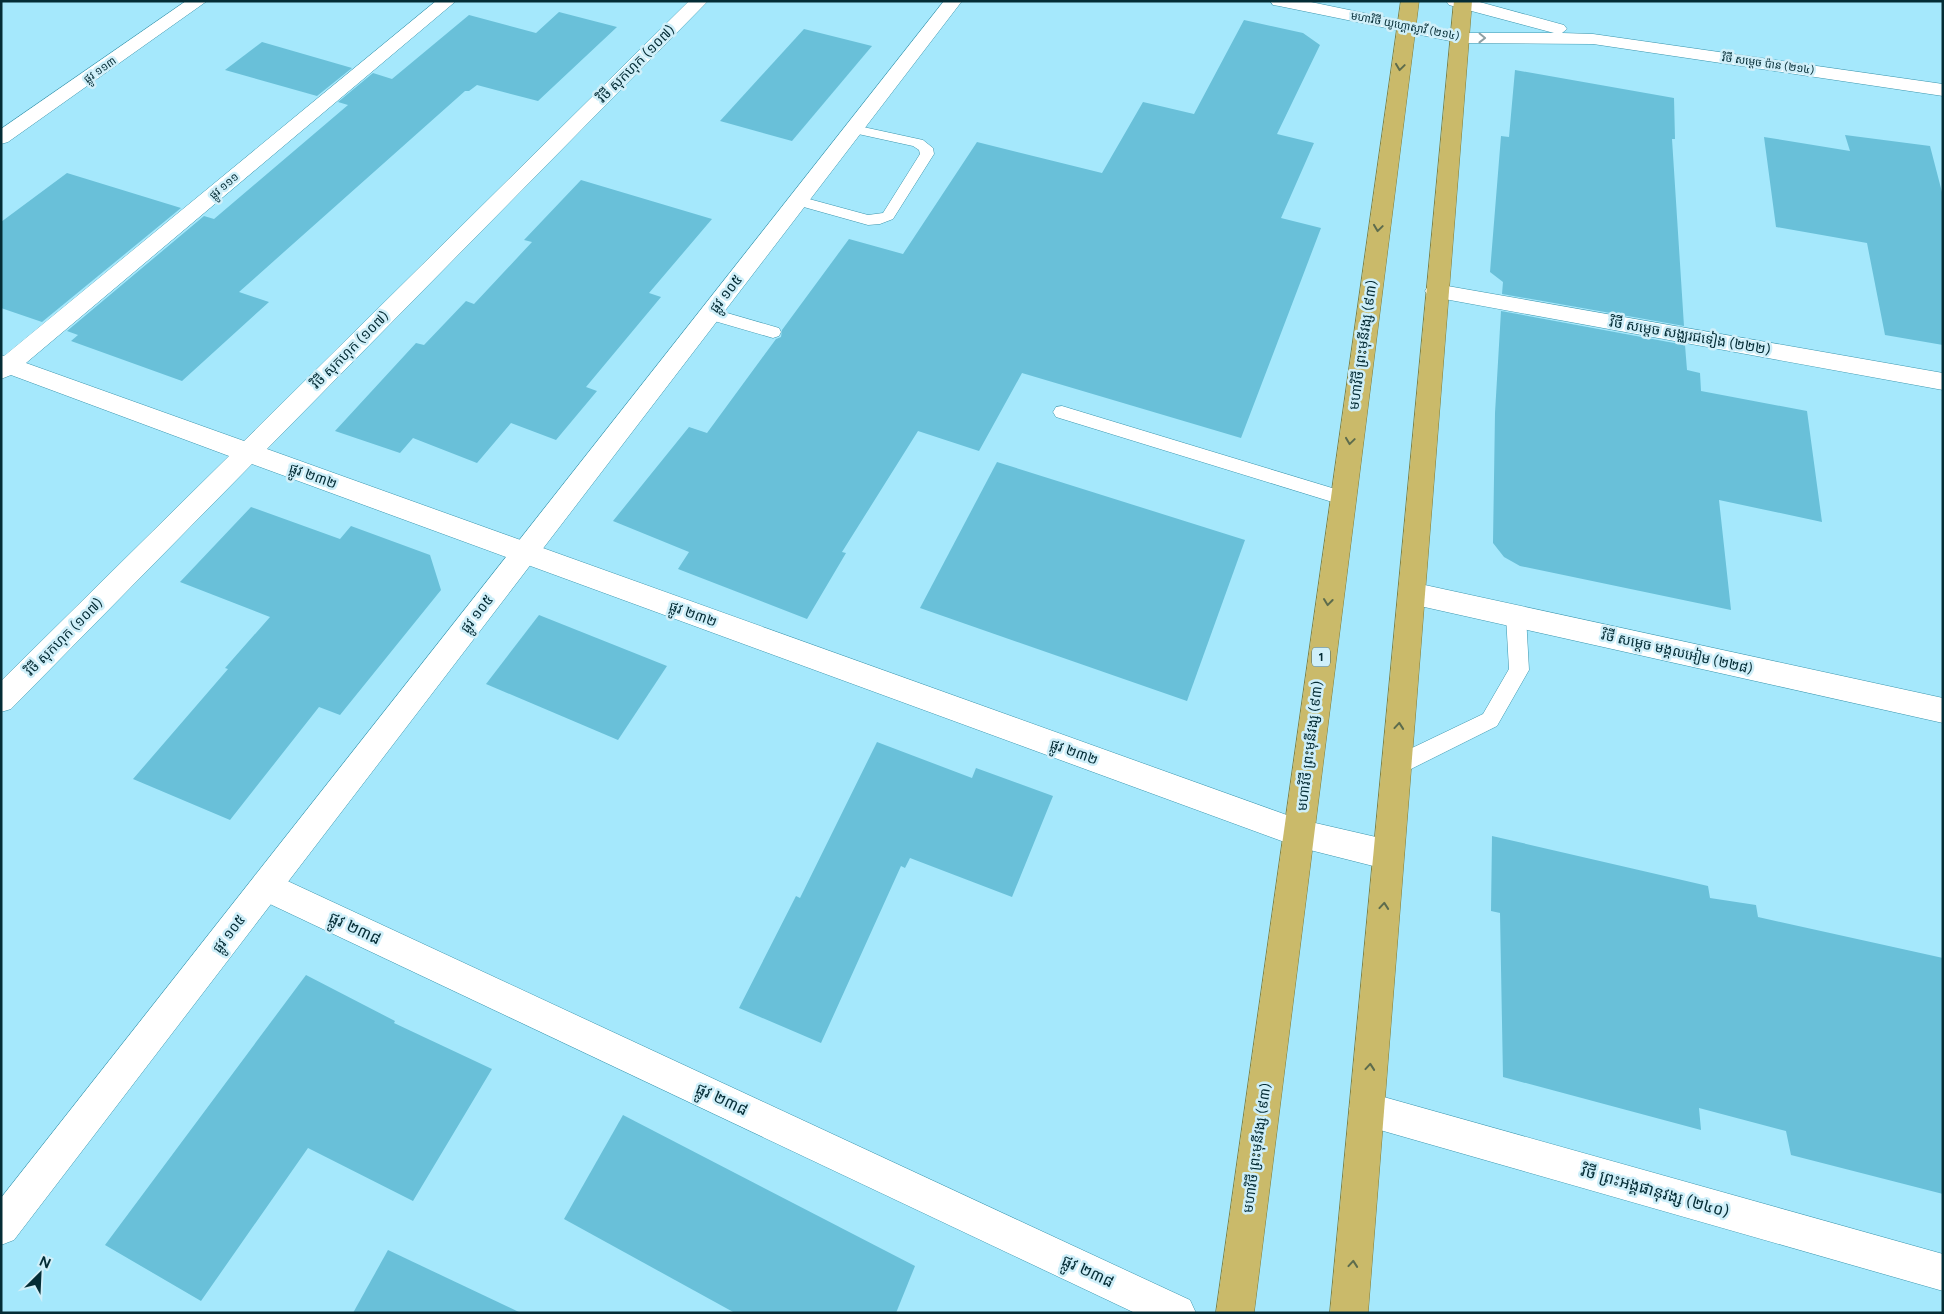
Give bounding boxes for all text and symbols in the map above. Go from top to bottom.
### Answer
street label: មហាវិថី យូហ្គោស្លាវី (២១៤) [1350,8,1461,43]
street label: វិថី សុកហុក (១០៧) [593,21,678,107]
one-way arrow [1478,33,1486,43]
street label: វិថី សម្តេច ប៉ាន (២១៤) [1720,50,1815,77]
street label: ផ្លូវ ១១៣ [81,54,121,89]
one-way arrow [1395,63,1406,71]
street label: ផ្លូវ ១១១ [207,170,243,204]
one-way arrow [1374,224,1384,232]
street label: ផ្លូវ ១០៥ [706,272,749,318]
street label: មហាវិថី ព្រះមុនីវង្ស (៩៣) [1345,279,1381,411]
street label: វិថី សុកហុក (១០៧) [307,307,392,393]
street label: វិថី សម្តេច សង្ឈរជទៀង (២២២) [1608,312,1772,359]
one-way arrow [1345,437,1355,445]
street label: ផ្លូវ ២៣២ [286,459,339,495]
street label: ផ្លូវ ១០៥ [457,592,500,638]
street label: វិថី សុកហុក (១០៧) [21,594,106,680]
street label: ផ្លូវ ២៣២ [666,597,719,633]
one-way arrow [1323,598,1334,606]
street label: វិថី សម្តេច មង្គលអៀម (២២៨) [1599,625,1755,678]
road number: 1 [1312,648,1330,666]
street label: មហាវិថី ព្រះមុនីវង្ស (៩៣) [1293,680,1326,812]
one-way arrow [1393,722,1404,730]
street label: ផ្លូវ ២៣២ [1047,735,1100,771]
one-way arrow [1378,901,1389,909]
street label: ផ្លូវ ២៣៨ [324,908,384,953]
street label: ផ្លូវ ១០៥ [209,912,252,958]
one-way arrow [1364,1063,1375,1071]
street label: ផ្លូវ ២៣៨ [691,1079,751,1124]
street label: មហាវិថី ព្រះមុនីវង្ស (៩៣) [1239,1082,1275,1214]
street label: វិថី ព្រះអង្គផានុវង្ស (២៤០) [1578,1159,1732,1223]
north arrow [15,1249,65,1299]
street label: ផ្លូវ ២៣៨ [1057,1251,1117,1296]
text: N [37,1253,53,1273]
one-way arrow [1347,1260,1358,1268]

